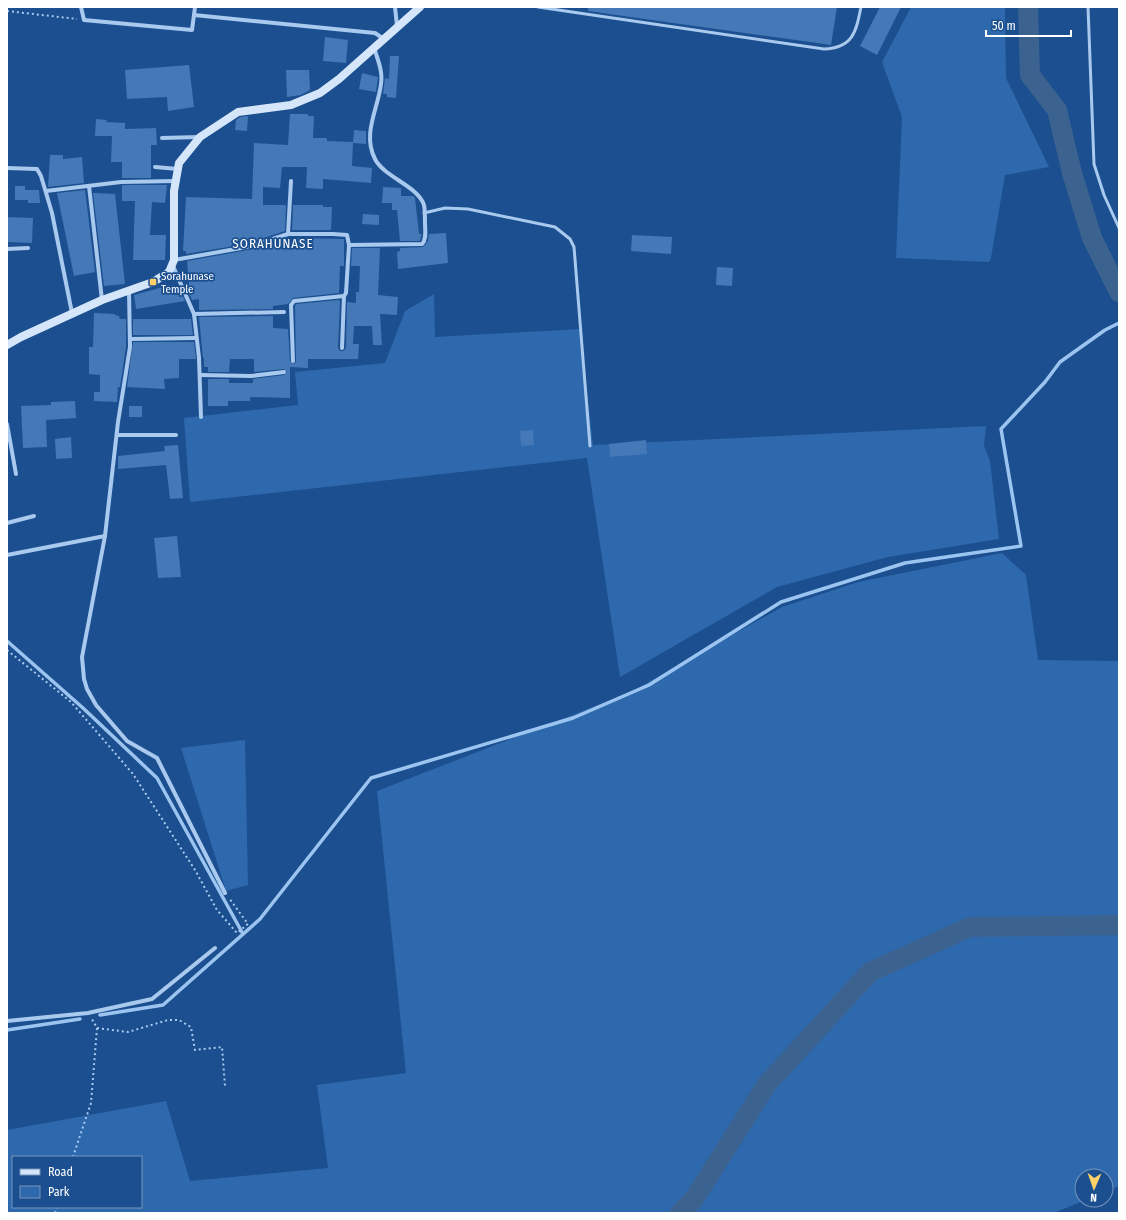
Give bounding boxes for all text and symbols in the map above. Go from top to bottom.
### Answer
scale bar [986,12,1071,38]
text: 50 m [992,19,1016,33]
district label: SORAHUNASE [232,236,314,251]
place label: Sorahunase Temple [161,270,214,296]
marker: Sorahunase Temple [148,277,158,287]
legend [12,1156,142,1208]
text: Road [48,1165,73,1179]
north arrow [1074,1168,1114,1208]
text: Park [48,1185,70,1199]
text: N [1090,1191,1097,1204]

